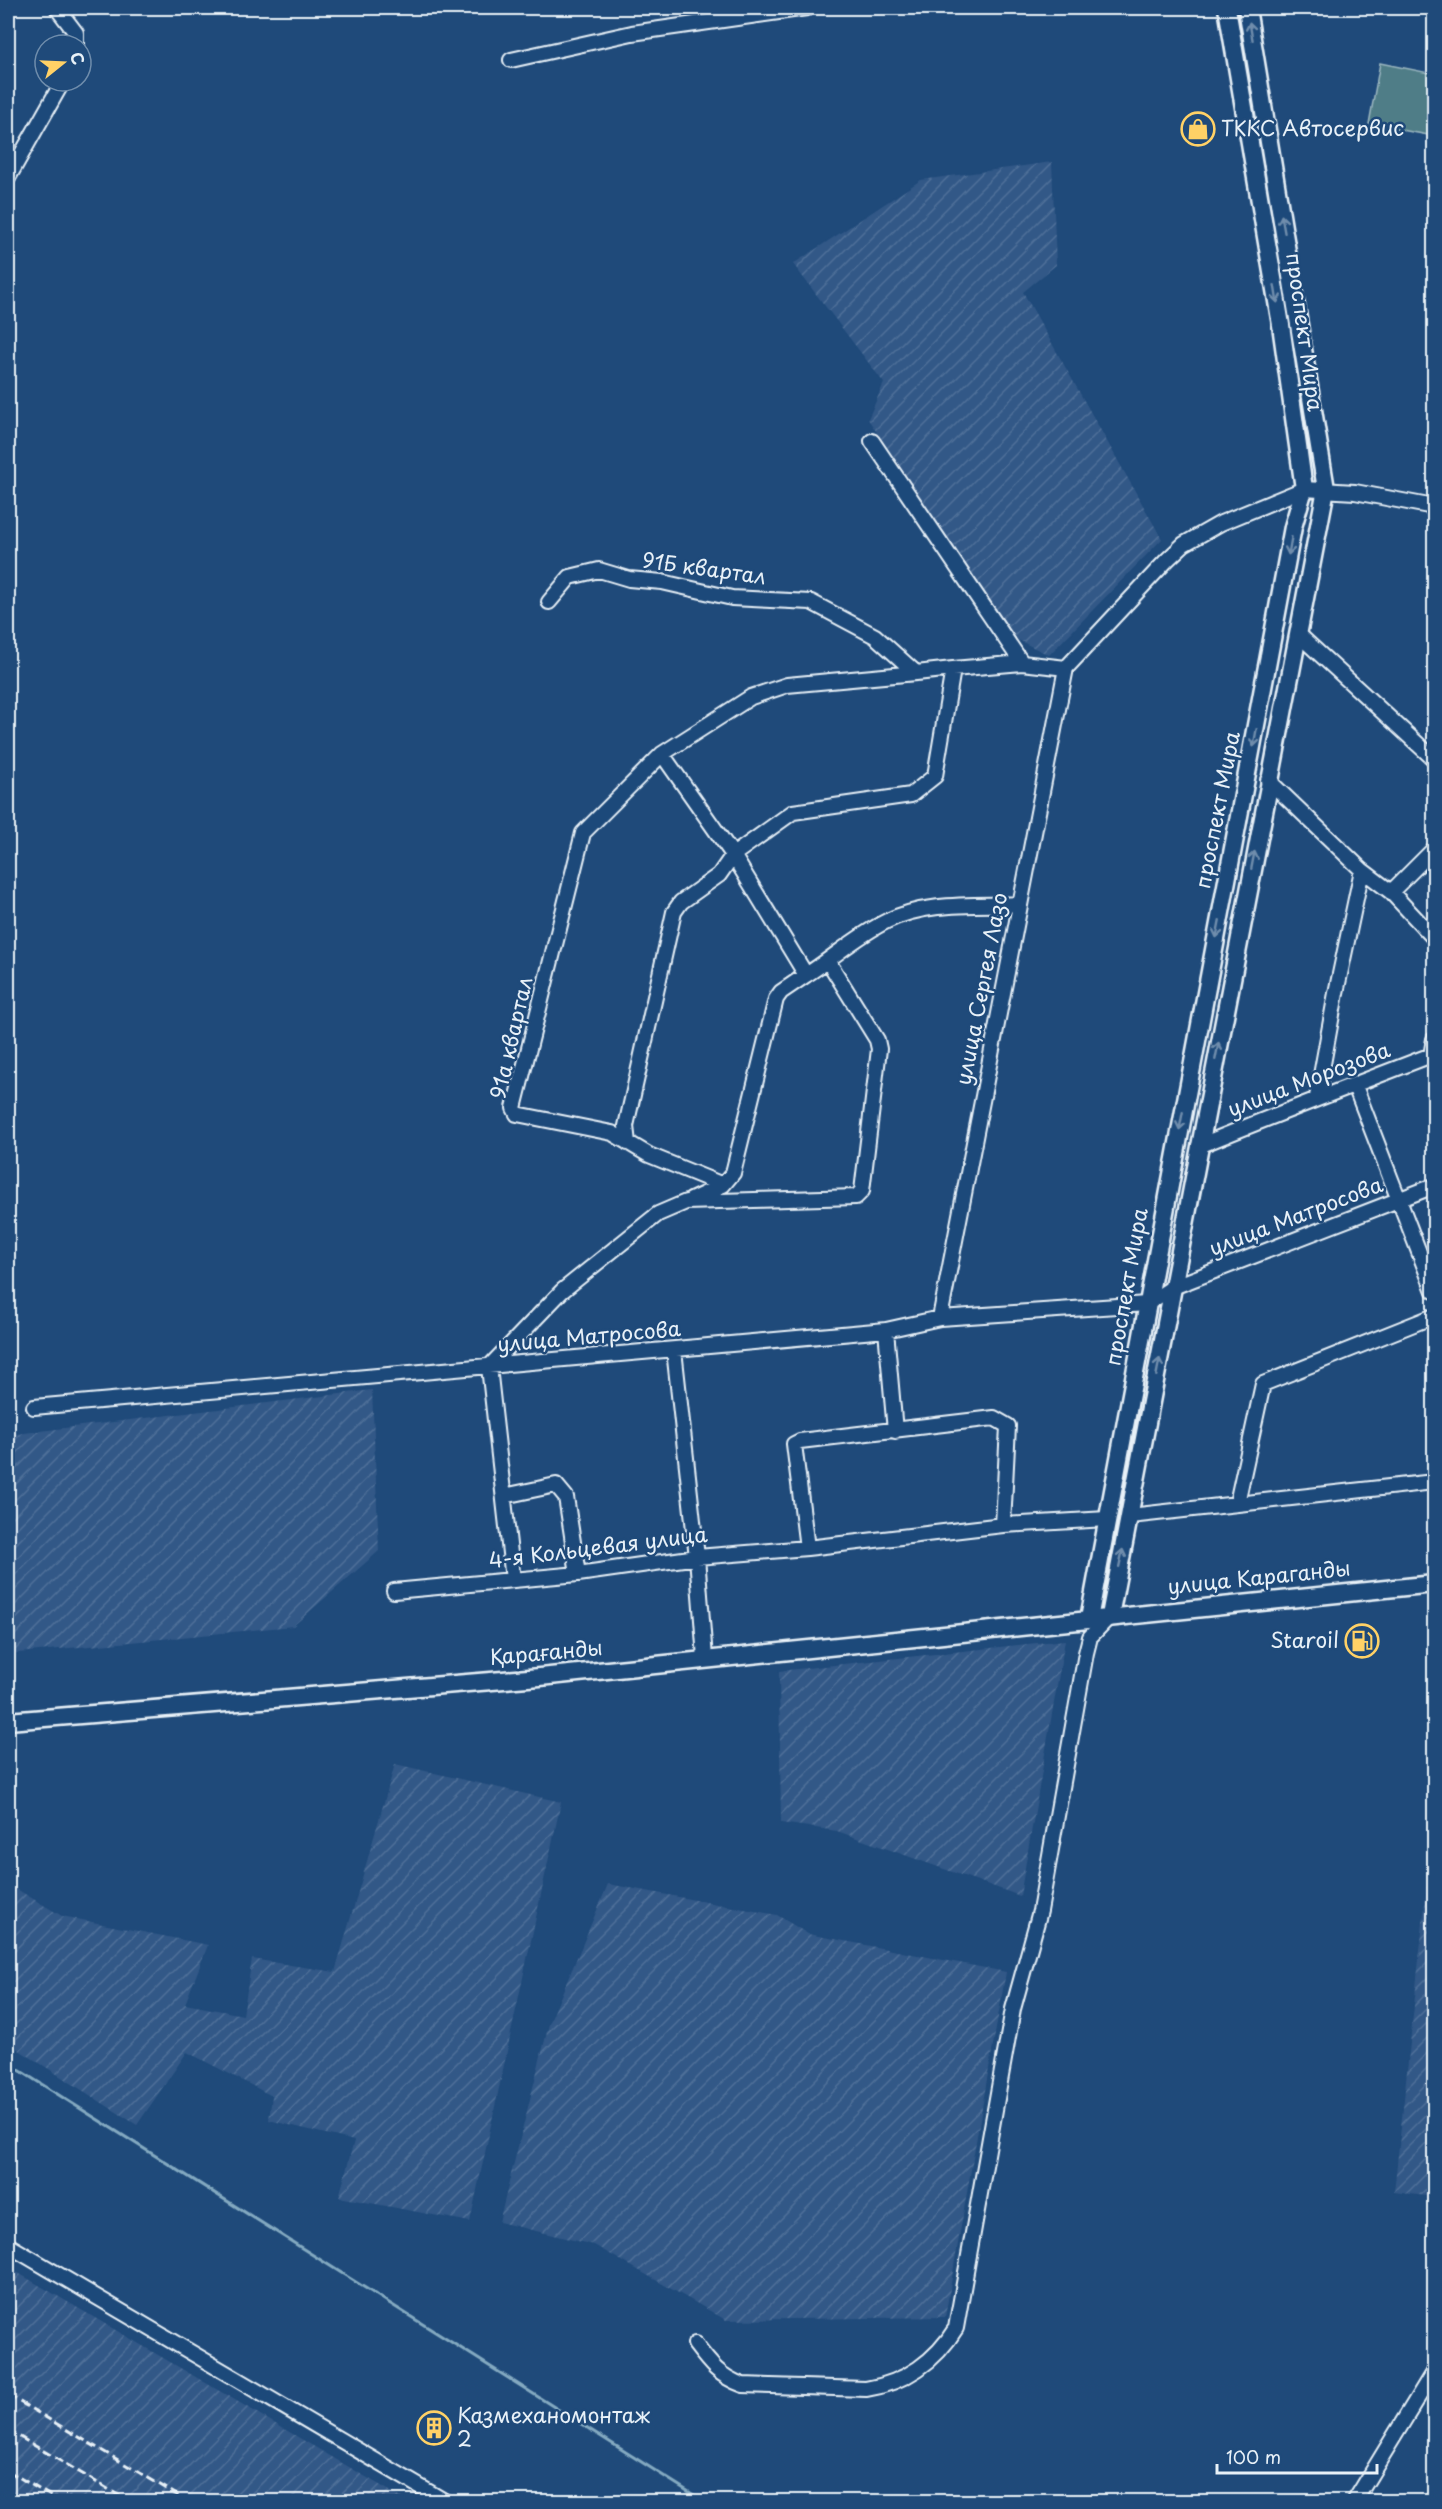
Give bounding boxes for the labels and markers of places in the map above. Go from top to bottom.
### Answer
shop icon: ТККС Автосервис [1180,111,1216,147]
place label: ТККС Автосервис [1221,111,1404,143]
place label: Staroil [1270,1623,1339,1655]
fuel station icon: Staroil [1344,1623,1380,1659]
place label: Казмеханомонтаж 2 [457,2398,651,2454]
building icon: Казмеханомонтаж 2 [416,2410,452,2446]

